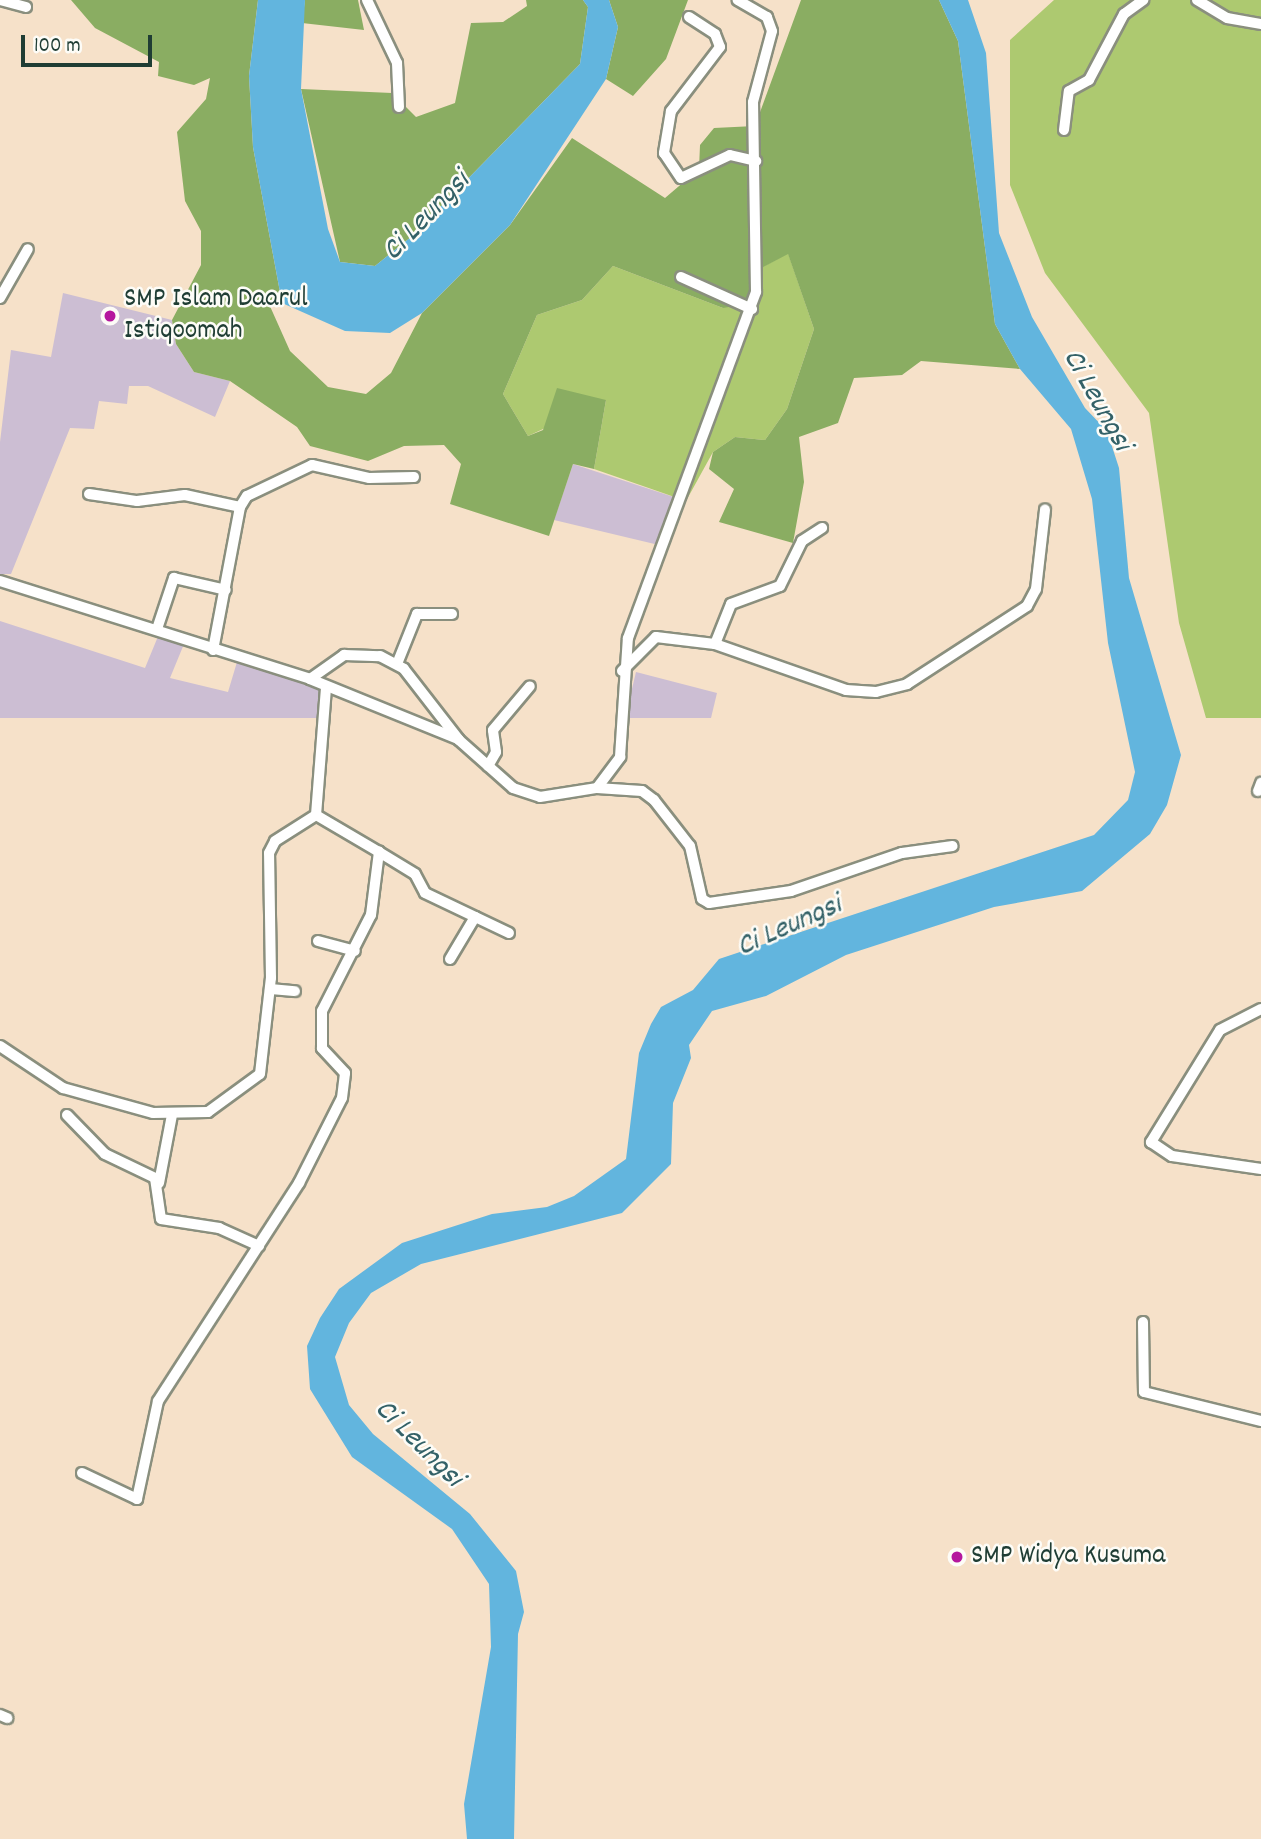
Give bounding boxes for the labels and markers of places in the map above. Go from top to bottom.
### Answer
place label: SMP Islam Daarul Istiqoomah [124,283,308,349]
marker: SMP Islam Daarul Istiqoomah [102,308,118,324]
place label: SMP Widya Kusuma [971,1540,1165,1574]
marker: SMP Widya Kusuma [949,1549,965,1565]

